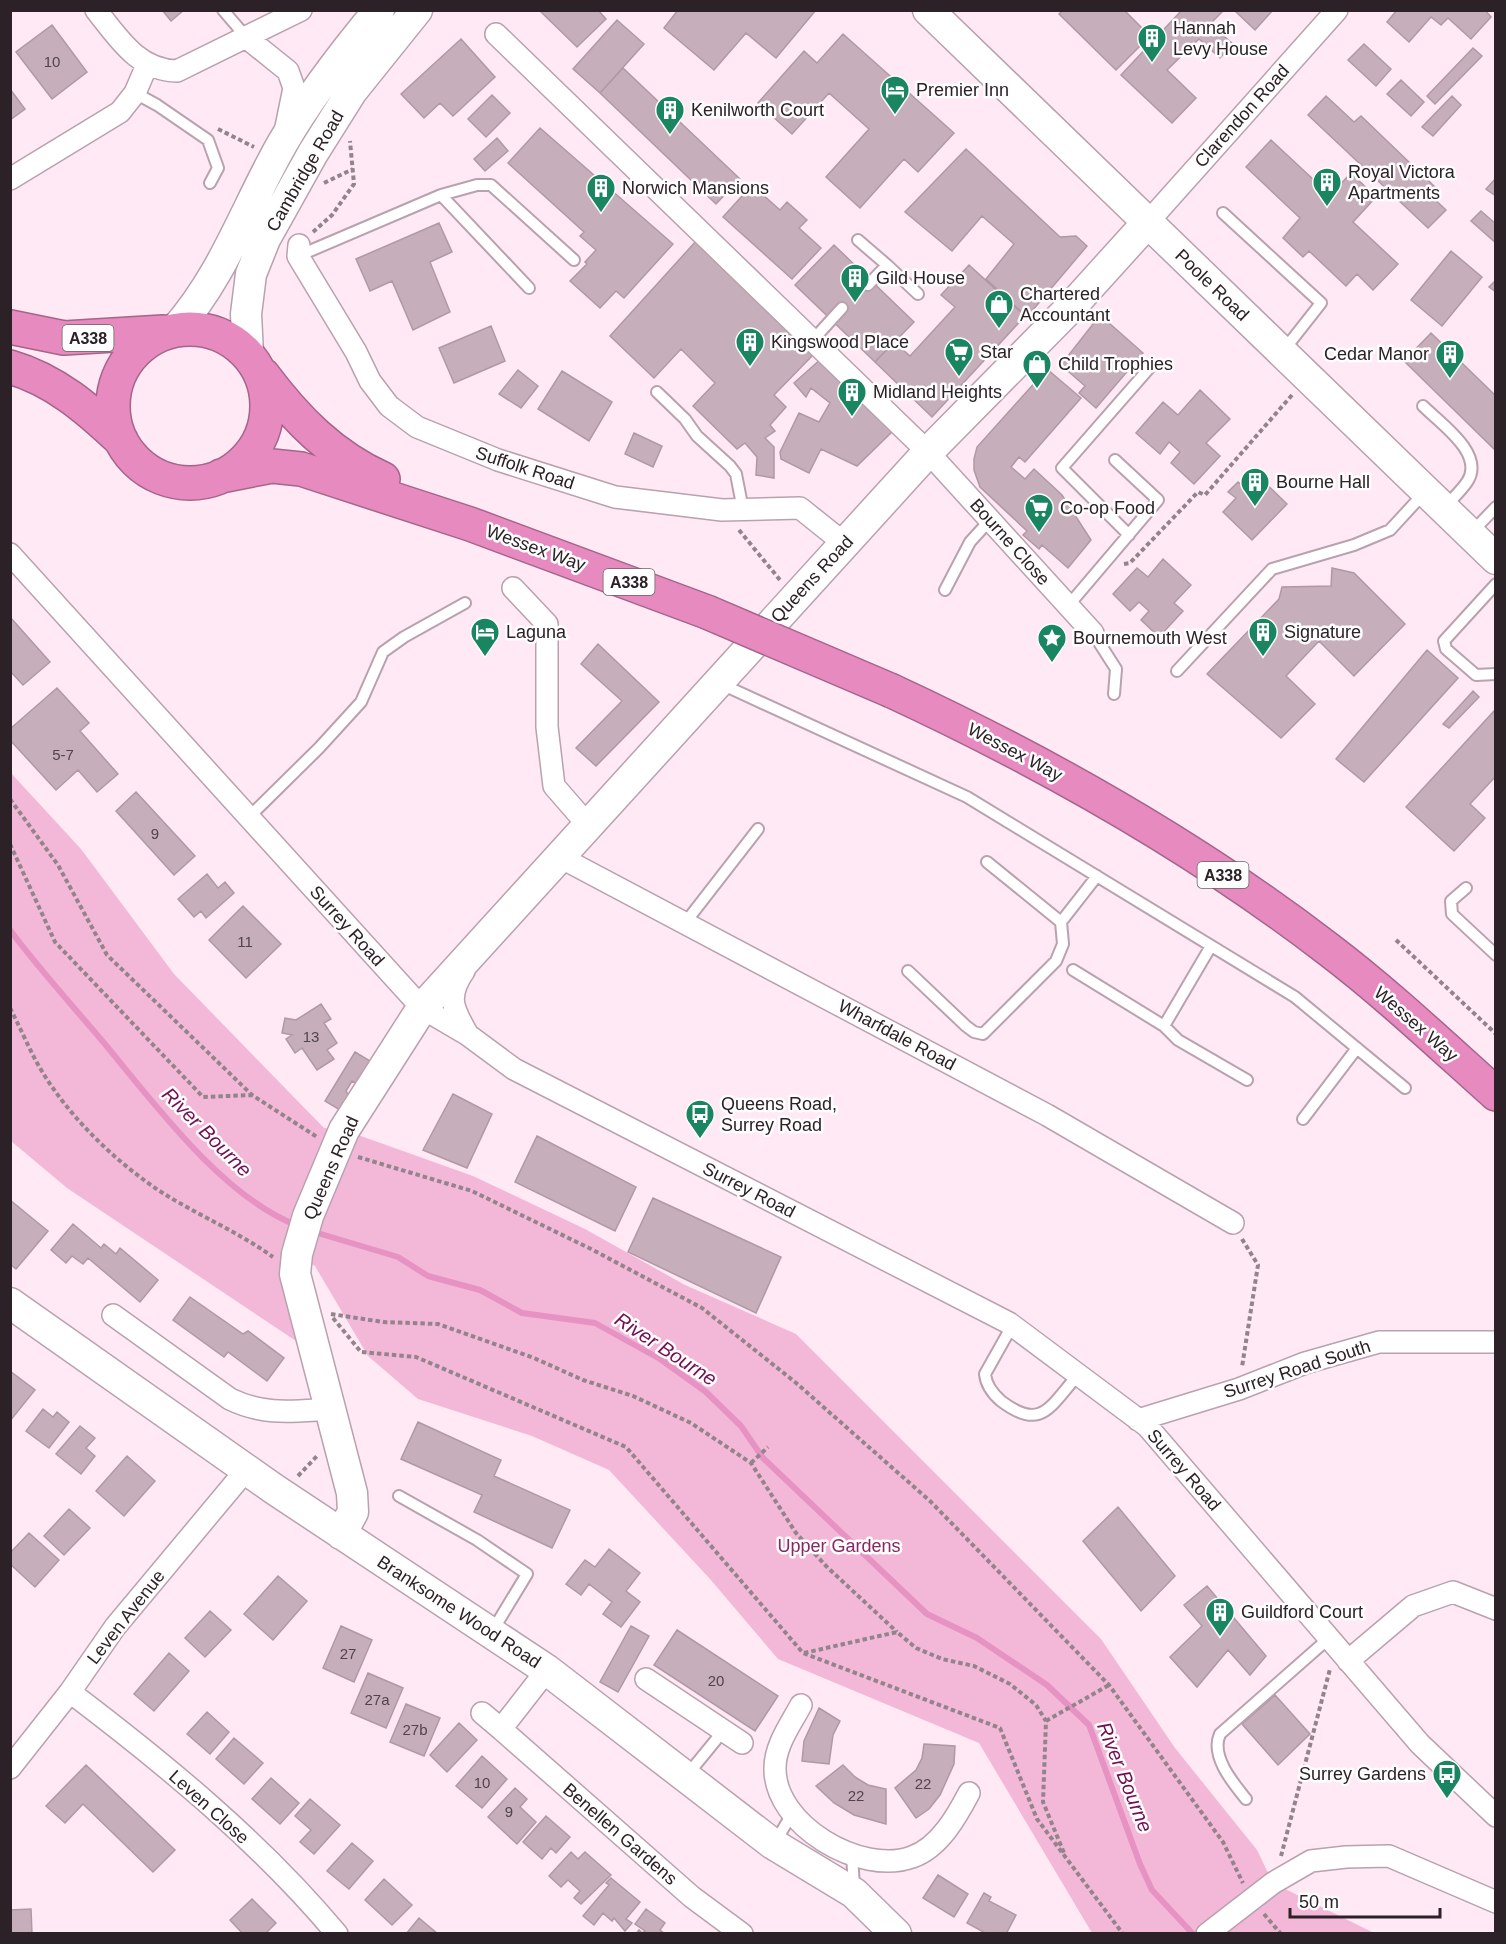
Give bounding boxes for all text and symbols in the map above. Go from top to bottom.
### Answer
place label: Hannah Levy House [1173,18,1268,59]
building icon: Hannah Levy House [1136,22,1168,64]
house number: 10 [44,53,60,70]
street label: Clarendon Road [1191,61,1293,171]
hotel icon: Premier Inn [879,74,911,116]
place label: Premier Inn [916,80,1009,100]
building icon: Kenilworth Court [654,94,686,136]
place label: Kenilworth Court [691,100,824,120]
street label: Cambridge Road [262,107,348,235]
place label: Royal Victora Apartments [1348,162,1456,203]
building icon: Royal Victora Apartments [1311,166,1343,208]
building icon: Norwich Mansions [585,172,617,214]
place label: Norwich Mansions [622,178,769,198]
street label: Poole Road [1171,245,1253,325]
building icon: Gild House [839,262,871,304]
place label: Gild House [876,268,965,288]
place label: Chartered Accountant [1020,284,1110,325]
shop icon: Chartered Accountant [983,288,1015,330]
road number: A338 [62,325,113,351]
building icon: Kingswood Place [734,326,766,368]
place label: Kingswood Place [771,332,909,352]
supermarket icon: Star [943,336,975,378]
building icon: Cedar Manor [1434,338,1466,380]
place label: Star [980,342,1013,362]
place label: Cedar Manor [1324,344,1429,364]
shop icon: Child Trophies [1021,348,1053,390]
place label: Child Trophies [1058,354,1173,374]
building icon: Midland Heights [836,376,868,418]
place label: Midland Heights [873,382,1002,402]
street label: Suffolk Road [473,443,577,493]
building icon: Bourne Hall [1239,466,1271,508]
place label: Bourne Hall [1276,472,1370,492]
supermarket icon: Co-op Food [1023,492,1055,534]
street label: Bourne Close [966,495,1054,589]
place label: Co-op Food [1060,498,1155,518]
street label: Wessex Way [484,521,588,575]
street label: Queens Road [767,532,857,626]
road number: A338 [604,569,654,595]
hotel icon: Laguna [469,616,501,658]
building icon: Signature [1247,616,1279,658]
place label: Laguna [506,622,567,642]
place icon: Bournemouth West [1036,622,1068,664]
place label: Signature [1284,622,1361,642]
place label: Bournemouth West [1073,628,1227,648]
street label: Wessex Way [964,719,1066,785]
house number: 5-7 [52,746,74,763]
house number: 9 [151,825,159,842]
road number: A338 [1198,862,1248,888]
street label: Surrey Road [306,882,388,970]
house number: 11 [237,933,253,950]
street label: Wessex Way [1370,982,1462,1066]
street label: Wharfdale Road [835,996,959,1074]
house number: 13 [303,1028,319,1045]
water label: River Bourne [158,1083,256,1181]
place label: Queens Road, Surrey Road [721,1094,837,1135]
bus stop icon: Queens Road, Surrey Road [684,1098,716,1140]
street label: Queens Road [299,1113,363,1223]
street label: Surrey Road [699,1158,799,1222]
water label: River Bourne [611,1308,721,1390]
street label: Surrey Road South [1221,1336,1373,1402]
street label: Surrey Road [1143,1425,1225,1515]
park label: Upper Gardens [777,1536,901,1556]
street label: Branksome Wood Road [374,1552,544,1672]
street label: Leven Avenue [83,1566,169,1668]
building icon: Guildford Court [1204,1596,1236,1638]
place label: Guildford Court [1241,1602,1363,1622]
house number: 27 [340,1645,356,1662]
house number: 20 [708,1672,724,1689]
house number: 27a [364,1691,390,1708]
water label: River Bourne [1093,1719,1157,1835]
house number: 27b [402,1721,428,1738]
bus stop icon: Surrey Gardens [1431,1758,1463,1800]
place label: Surrey Gardens [1299,1764,1426,1784]
street label: Leven Close [165,1766,253,1848]
house number: 10 [474,1774,490,1791]
house number: 22 [915,1775,931,1792]
street label: Benellen Gardens [559,1779,681,1889]
house number: 22 [848,1787,864,1804]
house number: 9 [505,1803,513,1820]
scale bar [1290,1881,1440,1919]
text: 50 m [1299,1892,1339,1912]

